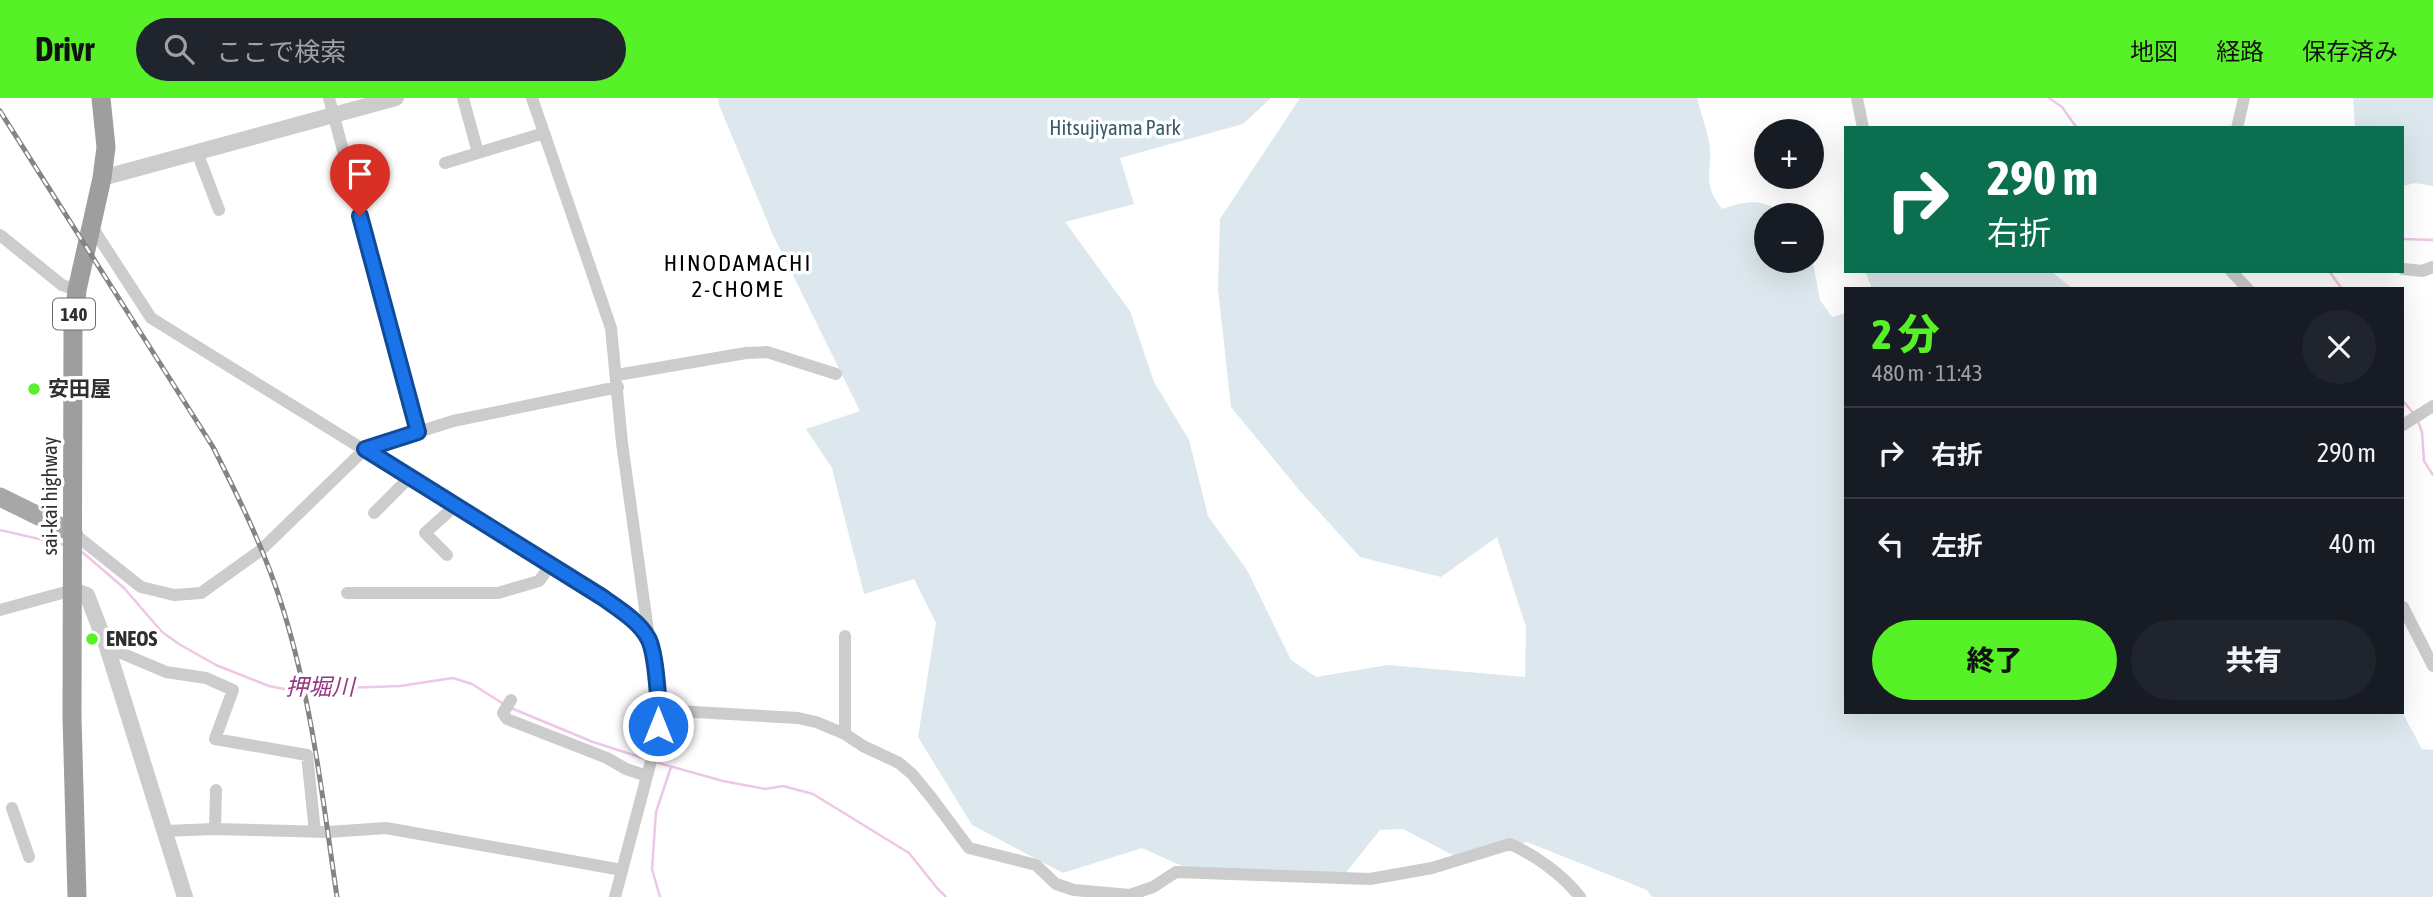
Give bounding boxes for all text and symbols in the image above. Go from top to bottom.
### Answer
search box [136,18,626,81]
text: Drivr [35,30,94,68]
icon: search [160,30,198,68]
text: ここで検索 [216,37,346,67]
text: 地図 [2130,38,2178,65]
text: 経路 [2216,38,2264,65]
text: 保存済み [2302,38,2398,65]
park label: Hitsujiyama Park [1049,115,1181,139]
map controls [1754,119,1824,273]
button: + [1754,119,1824,189]
pin [330,144,390,216]
text: 290 m [1987,149,2098,205]
icon: right [1872,154,1963,245]
icon: arrive [341,155,379,193]
button: − [1754,203,1824,273]
text: 右折 [1987,214,2051,251]
district label: HINODAMACHI 2-CHOME [664,250,812,302]
road number: 140 [53,298,95,330]
text: 2 分 [1872,310,1940,358]
button: close [2302,310,2376,384]
text: 480 m · 11:43 [1872,360,1983,386]
place label: 安田屋 [48,376,111,400]
marker: 安田屋 [26,381,42,397]
icon: right [1872,434,1910,472]
street label: sai-kai highway [37,436,61,555]
text: 290 m [2317,438,2376,468]
text: 右折 [1931,440,1983,470]
icon: left [1872,525,1910,563]
text: 40 m [2329,529,2376,559]
text: 左折 [1931,531,1983,561]
button: 終了 [1872,620,2117,700]
button: 共有 [2131,620,2376,700]
place label: ENEOS [106,626,158,650]
marker: ENEOS [84,631,100,647]
water label: 押堀川 [286,674,358,700]
position arrow [621,689,695,763]

